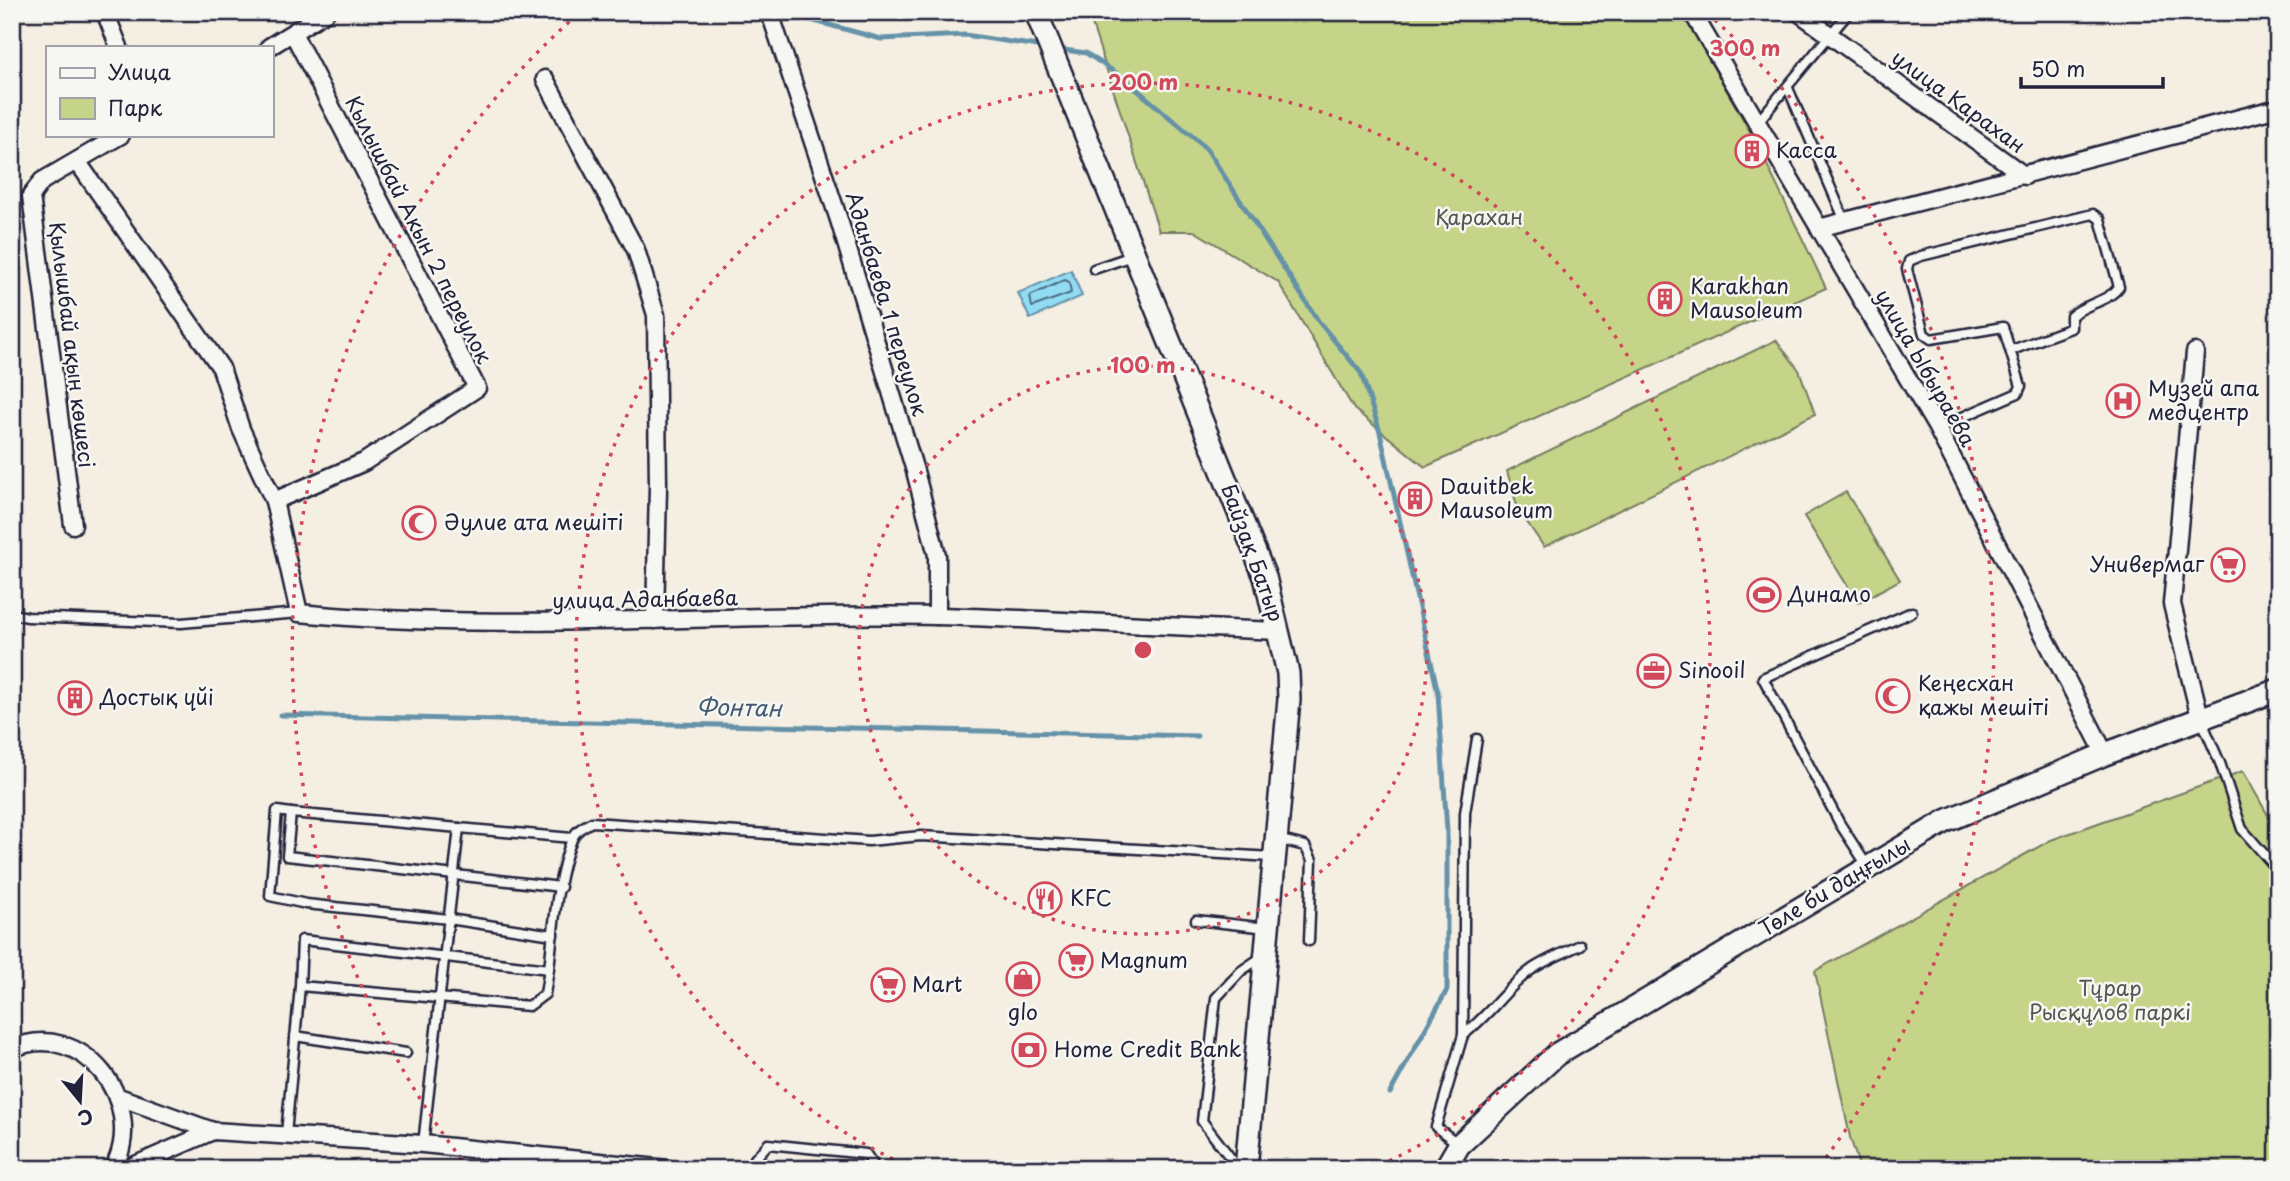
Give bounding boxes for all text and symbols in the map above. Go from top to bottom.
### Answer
text: 300 m [1710,31,1780,63]
street label: улица Карахан [1886,41,2033,160]
legend [46,46,273,136]
scale bar [2021,46,2162,90]
text: 50 m [2031,52,2085,84]
text: Улица [108,55,171,87]
text: 200 m [1108,65,1178,97]
street label: Кылышбай Акын 2 переулок [338,90,502,369]
text: Парк [108,91,163,123]
building icon: Касса [1733,132,1771,170]
place label: Касса [1776,133,1837,165]
street label: Аданбаева 1 переулок [839,187,937,420]
park label: Қарахан [1435,200,1523,232]
street label: Қылышбай ақын көшесі [42,220,104,470]
place label: Karakhan Mausoleum [1690,269,1803,325]
building icon: Karakhan Mausoleum [1646,280,1684,318]
street label: улица Ыбыраева [1868,282,1985,452]
text: 100 m [1110,348,1176,380]
place label: Музей апа медцентр [2148,371,2260,427]
hospital icon: Музей апа медцентр [2104,382,2142,420]
place label: Dauitbek Mausoleum [1440,469,1553,525]
street label: Байзақ Батыр [1214,479,1294,626]
building icon: Dauitbek Mausoleum [1396,480,1434,518]
mosque icon: Әулие ата мешіті [400,504,438,542]
place label: Әулие ата мешіті [444,505,624,537]
supermarket icon: Универмаг [2209,546,2247,584]
place label: Универмаг [2090,547,2205,579]
sports icon: Динамо [1745,576,1783,614]
place label: Динамо [1787,577,1871,609]
street label: улица Аданбаева [552,580,738,616]
centre of rings [1131,638,1155,662]
office icon: Sinooil [1635,652,1673,690]
place label: Sinooil [1678,653,1745,685]
place label: Кеңесхан қажы мешіті [1918,666,2049,722]
mosque icon: Кеңесхан қажы мешіті [1874,677,1912,715]
building icon: Достық үйі [56,679,94,717]
place label: Достық үйі [99,680,214,712]
water label: Фонтан [696,688,784,725]
street label: Төле би даңғылы [1752,827,1916,943]
restaurant icon: KFC [1026,880,1064,918]
place label: KFC [1070,881,1112,913]
supermarket icon: Magnum [1057,942,1095,980]
place label: Magnum [1100,943,1188,975]
shop icon: glo [1004,960,1042,998]
supermarket icon: Mart [869,966,907,1004]
place label: Mart [912,967,962,999]
park label: Тұрар Рысқұлов паркі [2029,971,2191,1027]
place label: glo [1008,995,1038,1027]
bank icon: Home Credit Bank [1010,1031,1048,1069]
place label: Home Credit Bank [1054,1032,1242,1064]
north arrow [46,1066,116,1136]
text: С [74,1103,97,1134]

